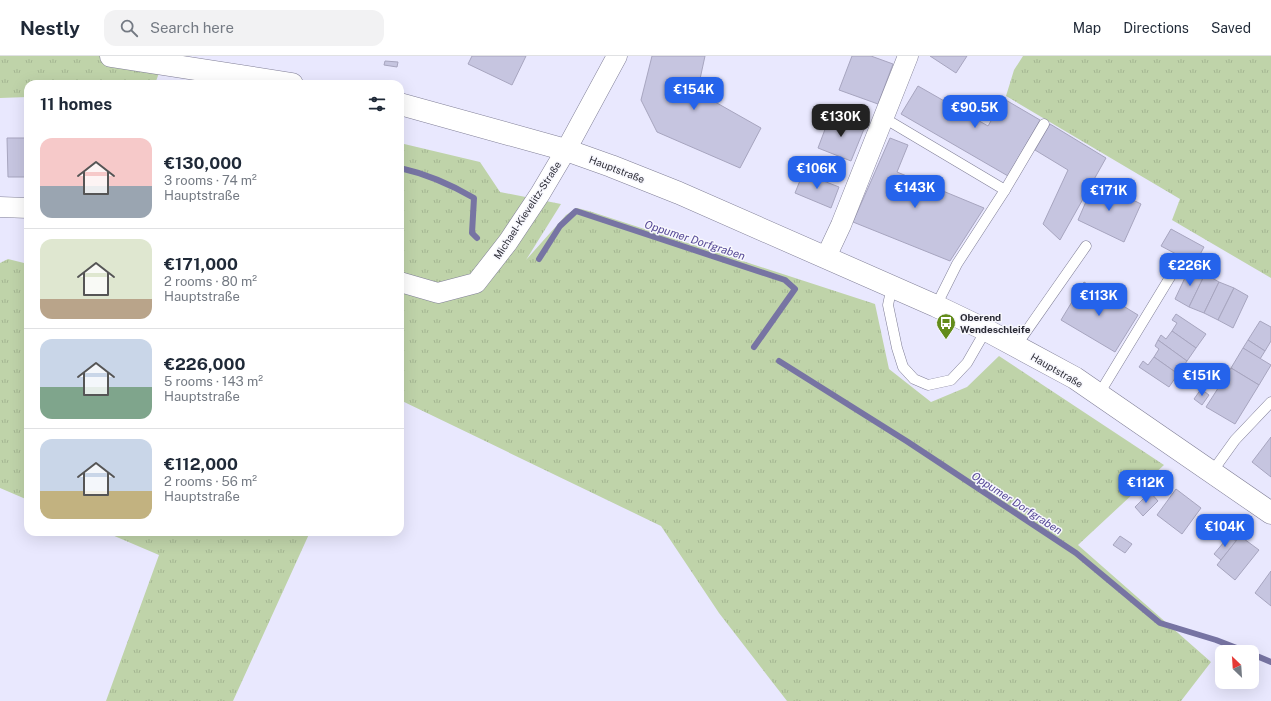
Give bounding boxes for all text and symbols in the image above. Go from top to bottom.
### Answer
search box [104,10,384,46]
text: Nestly [20,17,80,39]
icon: search [118,17,140,39]
text: Search here [150,19,234,36]
text: Map [1073,20,1101,36]
text: Directions [1123,20,1189,36]
text: Saved [1211,20,1251,36]
pin: €154K [666,77,722,111]
text: €154K [674,82,714,97]
icon: filters [366,93,388,115]
text: 11 homes [40,94,112,114]
pin: €90.5K [942,95,1008,129]
text: €90.5K [952,100,998,115]
pin: €130K [813,104,869,138]
text: €130K [821,109,861,124]
text: €130,000 [164,153,242,173]
street label: Hauptstraße [588,153,647,185]
icon: home [72,154,120,202]
pin: €106K [789,156,845,190]
street label: Michael-Kievelitz-Straße [491,159,563,261]
text: €106K [797,161,837,176]
text: 3 rooms · 74 m² [164,173,257,188]
pin: €143K [887,175,943,209]
pin: €171K [1081,178,1137,212]
text: €143K [895,180,935,195]
text: €171K [1090,183,1128,198]
text: Hauptstraße [164,188,240,203]
water label: Oppumer Dorfgraben [643,218,747,262]
pin: €226K [1162,253,1218,287]
text: €171,000 [164,254,238,274]
icon: home [72,255,120,303]
text: €226K [1169,258,1211,273]
text: 2 rooms · 80 m² [164,274,257,289]
pin: €113K [1071,283,1127,317]
text: €113K [1080,288,1118,303]
text: Hauptstraße [164,289,240,304]
place label: Oberend Wendeschleife [960,311,1031,335]
bus stop icon: Oberend Wendeschleife [935,312,957,340]
street label: Hauptstraße [1029,350,1086,390]
text: €226,000 [164,354,245,374]
icon: home [72,355,120,403]
pin: €151K [1174,363,1230,397]
text: €151K [1183,368,1221,383]
text: 5 rooms · 143 m² [164,374,263,389]
text: Hauptstraße [164,389,240,404]
text: €112,000 [164,454,238,474]
icon: home [72,455,120,503]
water label: Oppumer Dorfgraben [970,469,1064,537]
pin: €112K [1118,470,1174,504]
text: 2 rooms · 56 m² [164,474,257,489]
text: €112K [1127,475,1165,490]
text: Hauptstraße [164,489,240,504]
pin: €104K [1197,514,1253,548]
text: €104K [1205,519,1245,534]
north arrow [1215,645,1259,689]
map controls [1215,645,1259,689]

